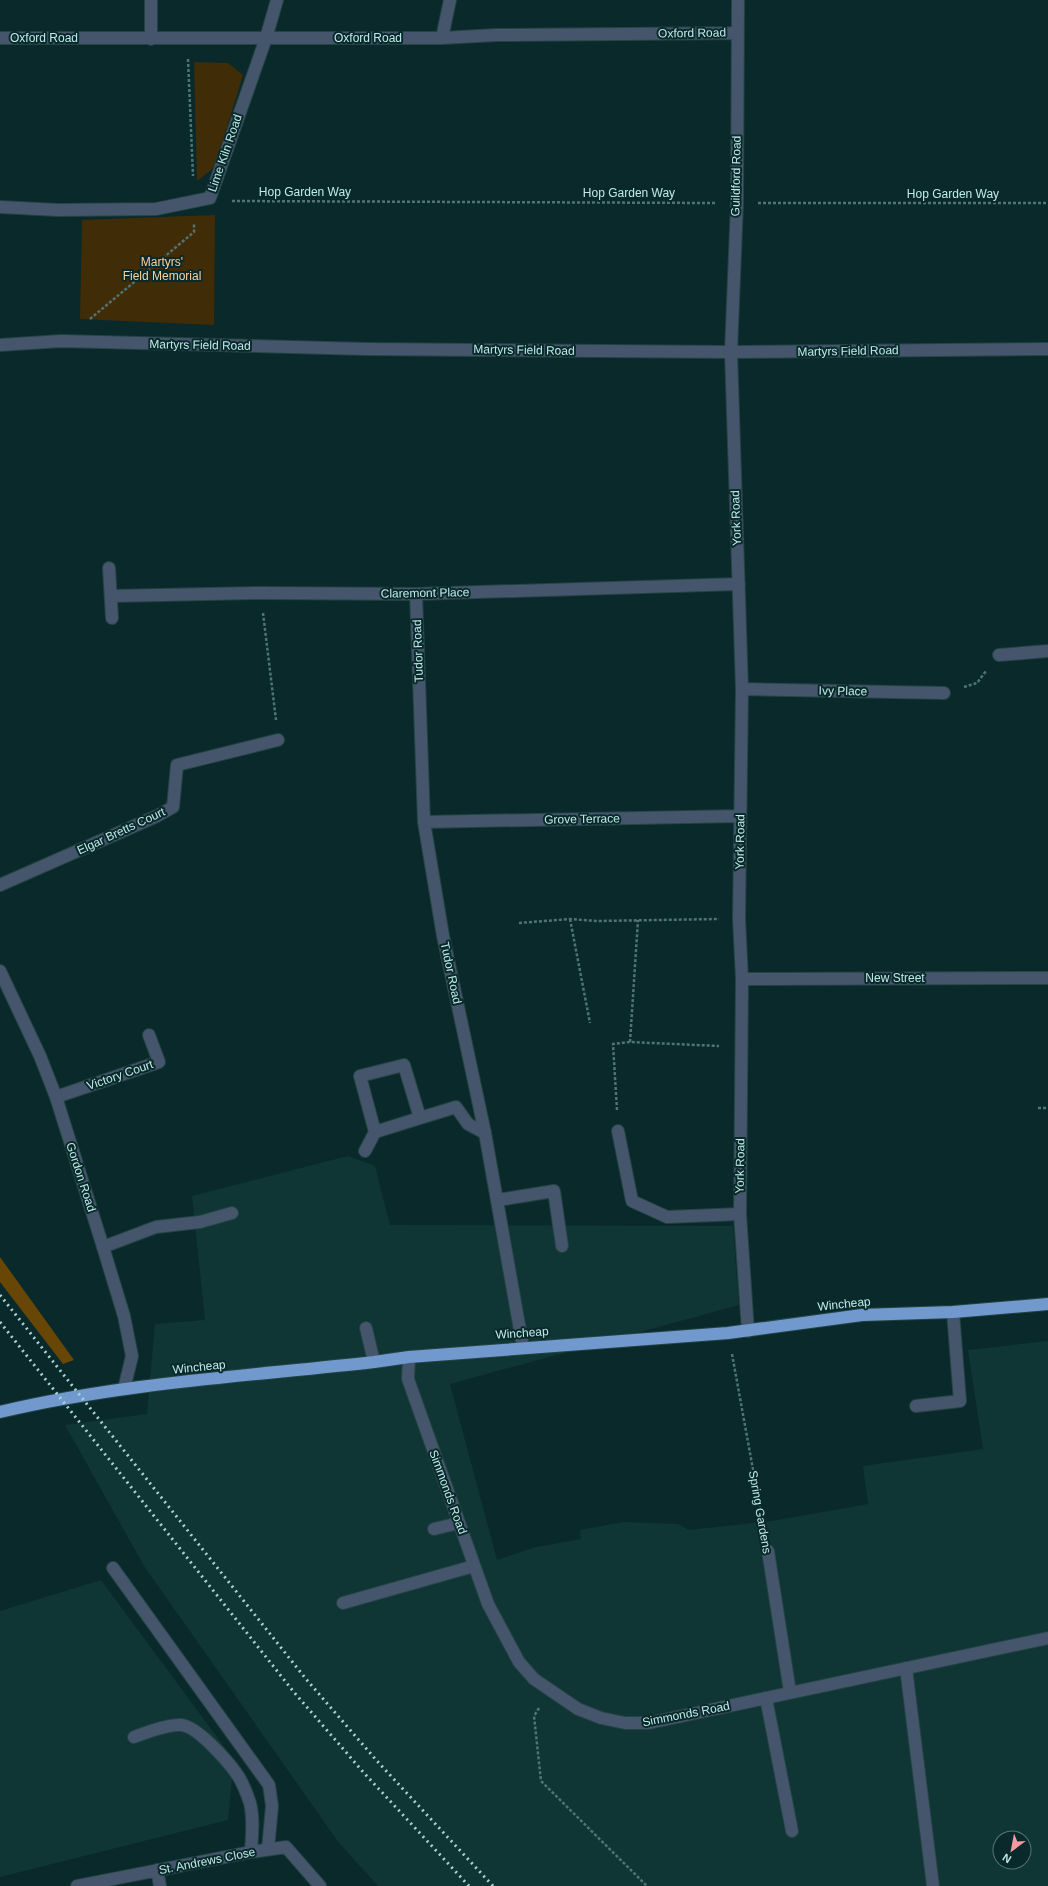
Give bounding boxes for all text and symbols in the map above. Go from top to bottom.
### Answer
street label: Oxford Road [658,25,726,41]
street label: Oxford Road [10,31,78,45]
street label: Oxford Road [334,31,402,45]
street label: Lime Kiln Road [205,112,245,194]
street label: Guildford Road [728,136,744,216]
street label: Hop Garden Way [259,185,351,199]
street label: Hop Garden Way [583,186,675,200]
street label: Hop Garden Way [907,187,999,201]
park label: Martyrs' Field Memorial [123,255,201,283]
street label: Martyrs Field Road [149,337,251,353]
street label: Martyrs Field Road [473,342,575,358]
street label: Martyrs Field Road [797,343,899,359]
street label: York Road [728,490,744,546]
street label: Claremont Place [381,585,470,601]
street label: Tudor Road [410,619,426,683]
street label: Ivy Place [819,684,868,698]
street label: Elgar Bretts Court [75,804,168,857]
street label: Grove Terrace [544,811,620,827]
street label: York Road [733,814,747,870]
street label: Tudor Road [438,941,464,1005]
street label: New Street [865,971,925,985]
street label: Victory Court [85,1057,156,1093]
street label: York Road [733,1138,747,1194]
street label: Gordon Road [63,1141,99,1213]
street label: Wincheap [817,1294,872,1314]
street label: Wincheap [495,1324,549,1342]
street label: Wincheap [172,1357,227,1377]
street label: Simmonds Road [426,1448,470,1536]
street label: Spring Gardens [746,1469,774,1555]
street label: Simmonds Road [641,1699,731,1729]
north arrow [992,1830,1032,1870]
street label: St. Andrews Close [158,1845,257,1877]
text: N [1000,1851,1013,1866]

